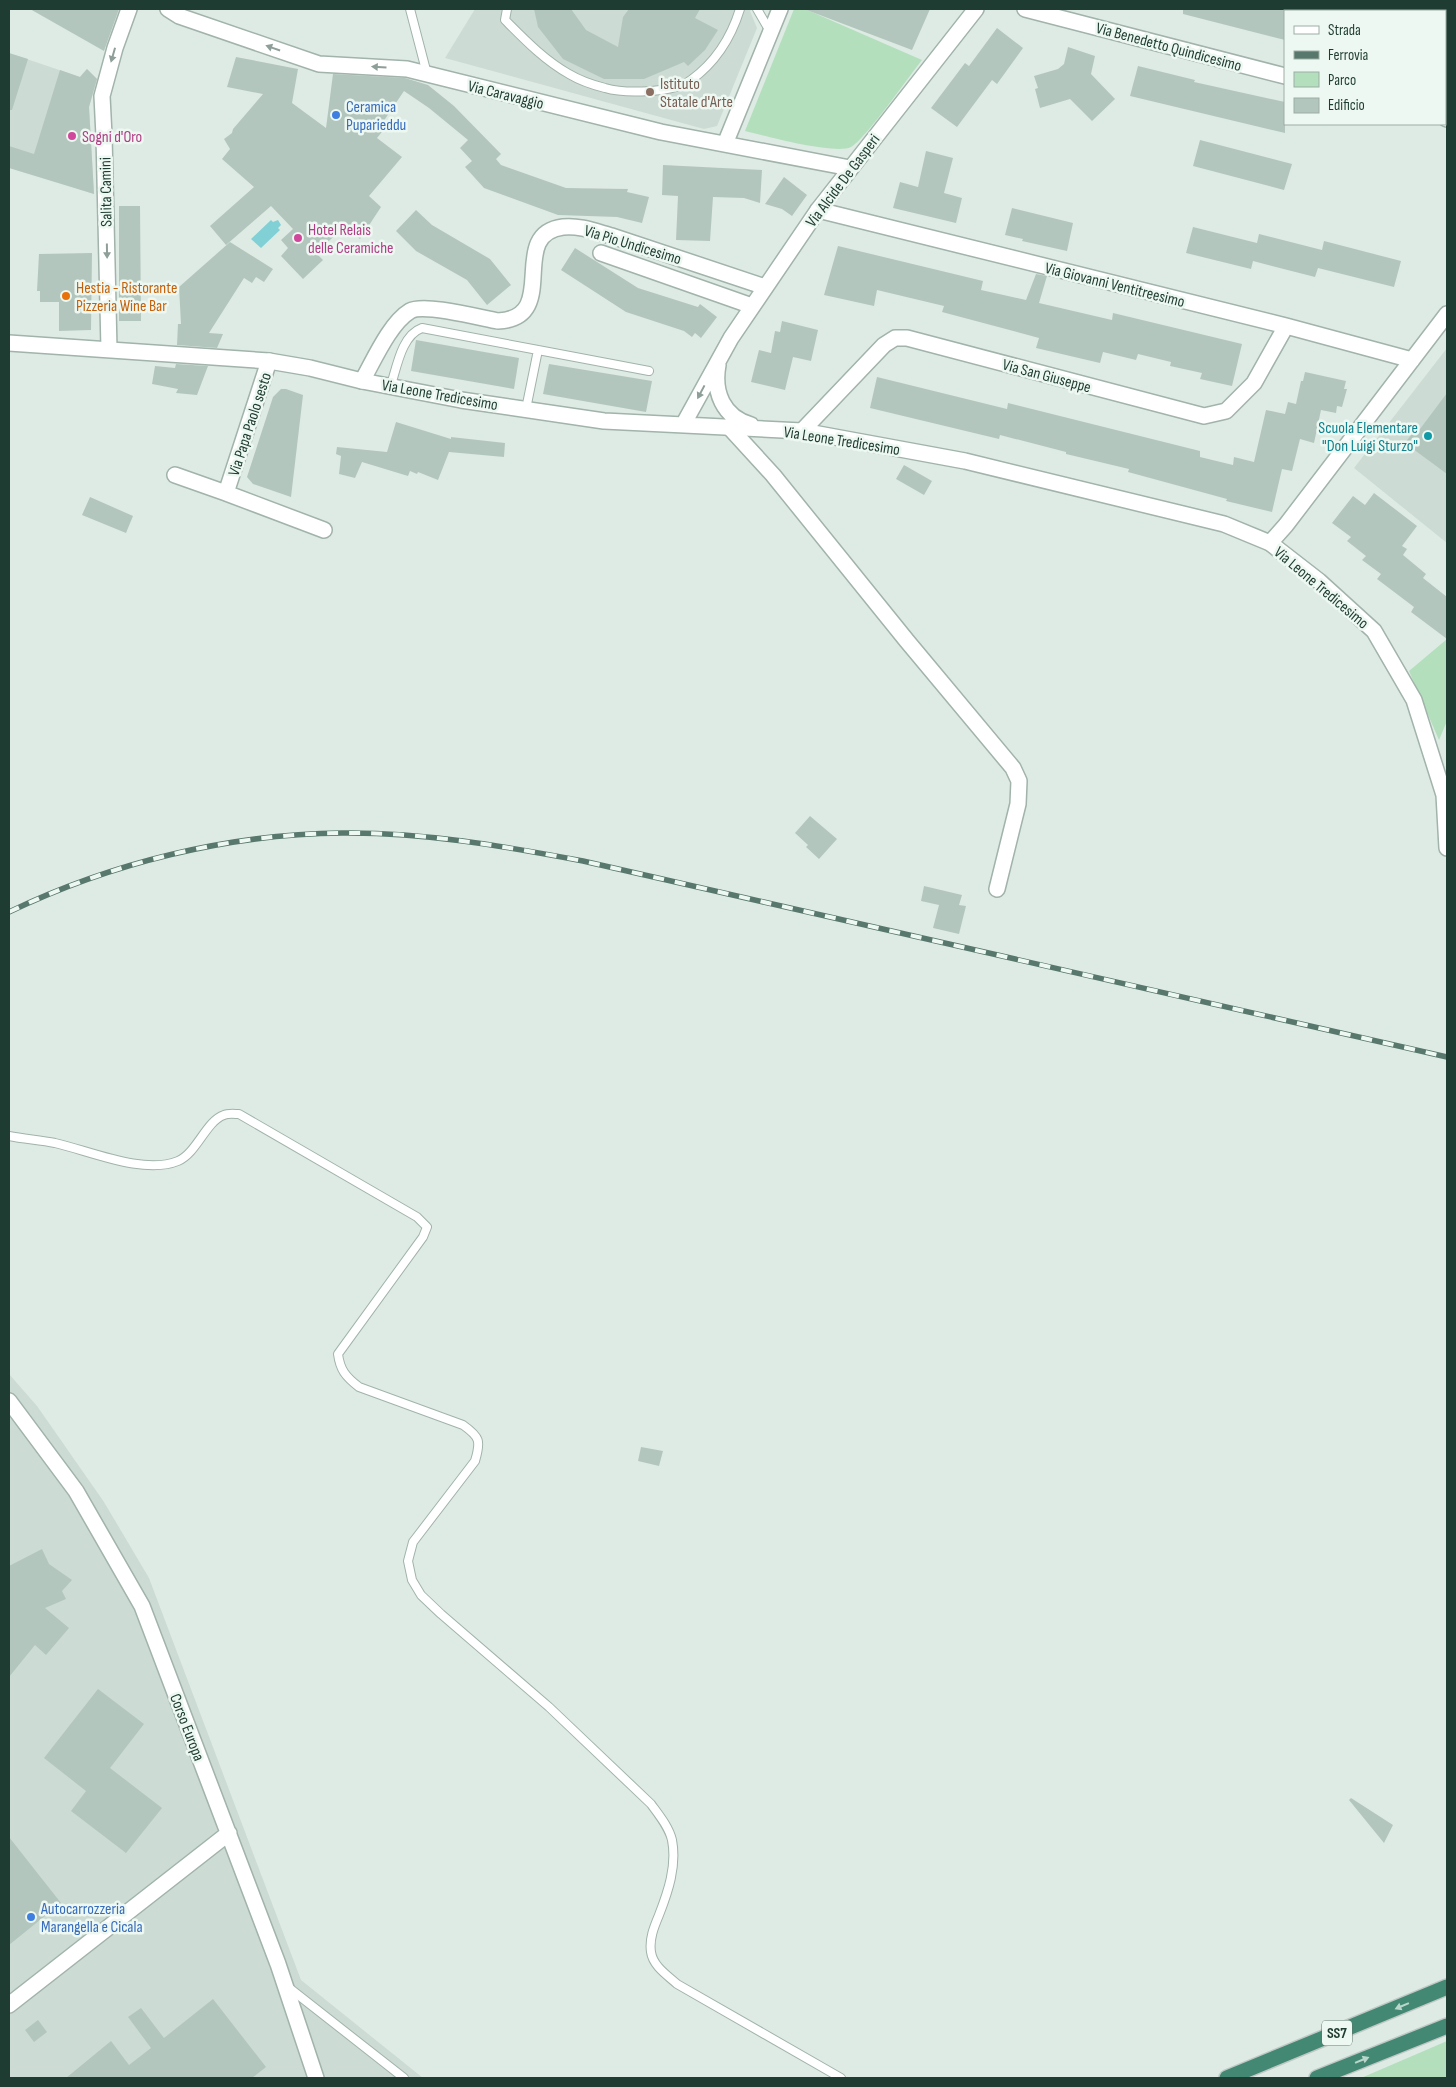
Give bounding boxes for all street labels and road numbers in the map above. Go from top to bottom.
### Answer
street label: Via Benedetto Quindicesimo [1094,19,1244,76]
street label: Via Caravaggio [466,77,545,114]
street label: Via Alcide De Gasperi [802,131,884,231]
street label: Salita Camini [96,157,117,227]
street label: Via Pio Undicesimo [582,222,683,269]
street label: Via Giovanni Ventitreesimo [1043,259,1187,312]
street label: Via San Giuseppe [1000,356,1093,397]
street label: Via Papa Paolo sesto [225,370,276,479]
street label: Via Leone Tredicesimo [380,376,499,415]
street label: Via Leone Tredicesimo [782,423,901,460]
street label: Via Leone Tredicesimo [1270,543,1372,633]
street label: Corso Europa [165,1691,208,1764]
road number: SS7 [1322,2020,1352,2046]

